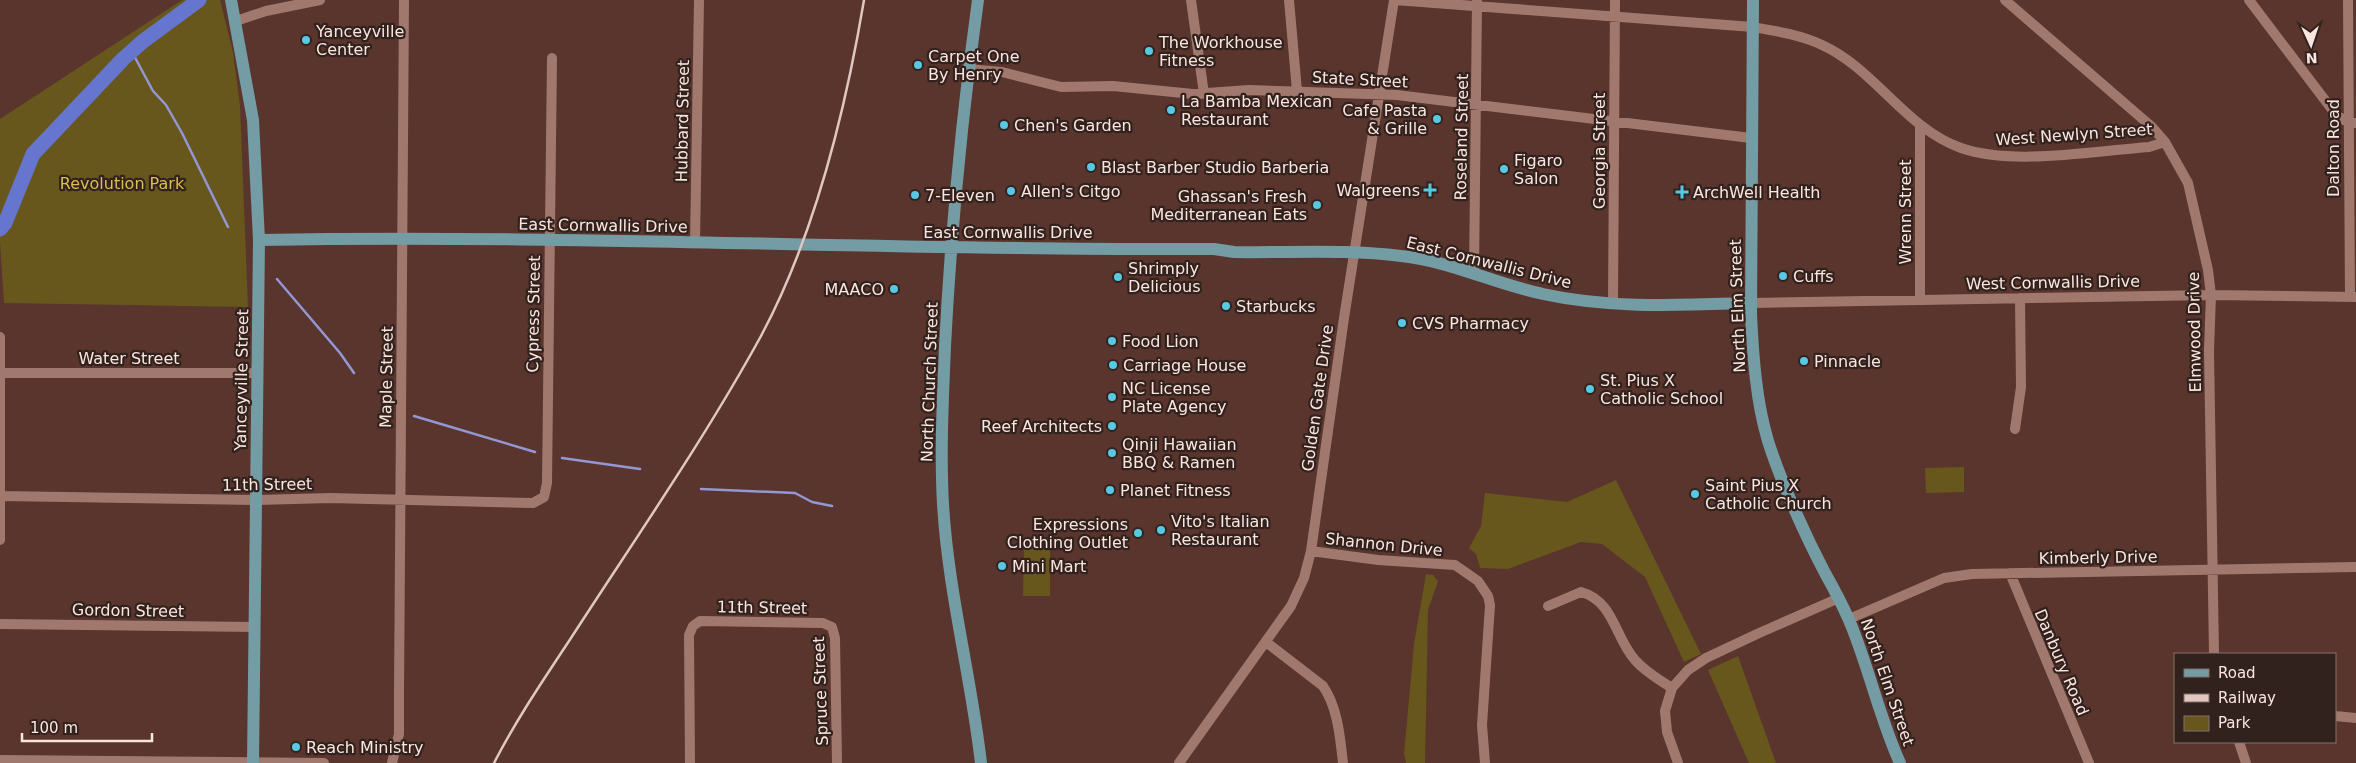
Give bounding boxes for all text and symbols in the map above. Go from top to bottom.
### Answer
north arrow [2286,20,2336,70]
place label: Yanceyville Center [315,22,404,59]
place label: The Workhouse Fitness [1158,33,1283,70]
marker: Yanceyville Center [300,34,312,46]
marker: The Workhouse Fitness [1143,45,1155,57]
place label: Carpet One By Henry [928,47,1020,84]
text: N [2305,50,2318,66]
marker: Carpet One By Henry [912,59,924,71]
street label: Hubbard Street [672,60,693,182]
street label: State Street [1312,67,1408,92]
street label: Roseland Street [1451,74,1472,200]
place label: La Bamba Mexican Restaurant [1181,92,1332,129]
street label: Georgia Street [1590,93,1609,209]
street label: Dalton Road [2324,99,2343,197]
place label: Cafe Pasta & Grille [1342,101,1427,138]
marker: La Bamba Mexican Restaurant [1165,104,1177,116]
marker: Cafe Pasta & Grille [1431,113,1443,125]
place label: Chen's Garden [1014,116,1132,135]
marker: Chen's Garden [998,119,1010,131]
street label: West Newlyn Street [1995,120,2153,149]
place label: Figaro Salon [1514,151,1562,188]
place label: Blast Barber Studio Barberia [1101,158,1329,177]
street label: Wrenn Street [1896,159,1915,265]
marker: Blast Barber Studio Barberia [1085,161,1097,173]
marker: Figaro Salon [1498,163,1510,175]
park label: Revolution Park [60,174,185,193]
place label: Walgreens [1336,181,1420,200]
place label: Allen's Citgo [1021,182,1120,201]
place label: ArchWell Health [1693,183,1820,202]
marker: Walgreens [1424,184,1436,196]
marker: Allen's Citgo [1005,185,1017,197]
marker: ArchWell Health [1675,185,1689,199]
place label: 7-Eleven [925,186,995,205]
place label: Ghassan's Fresh Mediterranean Eats [1150,187,1307,224]
marker: 7-Eleven [909,189,921,201]
marker: Ghassan's Fresh Mediterranean Eats [1311,199,1323,211]
street label: East Cornwallis Drive [518,215,688,236]
street label: East Cornwallis Drive [923,223,1093,242]
street label: East Cornwallis Drive [1404,233,1573,292]
street label: North Elm Street [1726,239,1749,373]
street label: Cypress Street [523,255,544,373]
place label: Shrimply Delicious [1128,259,1201,296]
place label: Cuffs [1793,267,1834,286]
marker: Cuffs [1777,270,1789,282]
marker: Shrimply Delicious [1112,271,1124,283]
street label: West Cornwallis Drive [1966,271,2140,294]
street label: Elmwood Drive [2184,271,2205,392]
place label: MAACO [824,280,884,299]
marker: MAACO [888,283,900,295]
place label: Starbucks [1236,297,1316,316]
marker: Starbucks [1220,300,1232,312]
street label: North Church Street [917,302,942,462]
street label: Yanceyville Street [231,309,252,452]
place label: CVS Pharmacy [1412,314,1529,333]
marker: CVS Pharmacy [1396,317,1408,329]
street label: Golden Gate Drive [1298,324,1337,473]
street label: Maple Street [376,326,397,428]
place label: Food Lion [1122,332,1199,351]
marker: Food Lion [1106,335,1118,347]
street label: Water Street [79,349,180,368]
place label: Pinnacle [1814,352,1881,371]
marker: Pinnacle [1798,355,1810,367]
place label: Carriage House [1123,356,1246,375]
marker: Carriage House [1107,359,1119,371]
place label: St. Pius X Catholic School [1600,371,1723,408]
place label: NC License Plate Agency [1122,379,1226,416]
marker: St. Pius X Catholic School [1584,383,1596,395]
marker: NC License Plate Agency [1106,391,1118,403]
place label: Reef Architects [981,417,1102,436]
marker: Reef Architects [1106,420,1118,432]
place label: Qinji Hawaiian BBQ & Ramen [1122,435,1237,472]
marker: Qinji Hawaiian BBQ & Ramen [1106,447,1118,459]
street label: 11th Street [222,474,312,495]
place label: Saint Pius X Catholic Church [1705,476,1832,513]
place label: Planet Fitness [1120,481,1231,500]
marker: Planet Fitness [1104,484,1116,496]
marker: Saint Pius X Catholic Church [1689,488,1701,500]
place label: Vito's Italian Restaurant [1171,512,1270,549]
place label: Expressions Clothing Outlet [1007,515,1128,552]
marker: Vito's Italian Restaurant [1155,524,1167,536]
marker: Expressions Clothing Outlet [1132,527,1144,539]
street label: Shannon Drive [1324,529,1444,560]
street label: Kimberly Drive [2038,547,2158,568]
place label: Mini Mart [1012,557,1086,576]
marker: Mini Mart [996,560,1008,572]
street label: 11th Street [717,597,807,618]
street label: Gordon Street [72,600,184,621]
street label: Danbury Road [2031,606,2093,718]
street label: North Elm Street [1857,616,1918,748]
street label: Spruce Street [809,636,832,746]
legend [2174,653,2336,743]
text: Road [2218,664,2256,682]
text: Railway [2218,689,2276,707]
scale bar [22,710,152,742]
text: Park [2218,714,2251,732]
text: 100 m [30,719,78,737]
place label: Reach Ministry [306,738,424,757]
marker: Reach Ministry [290,741,302,753]

